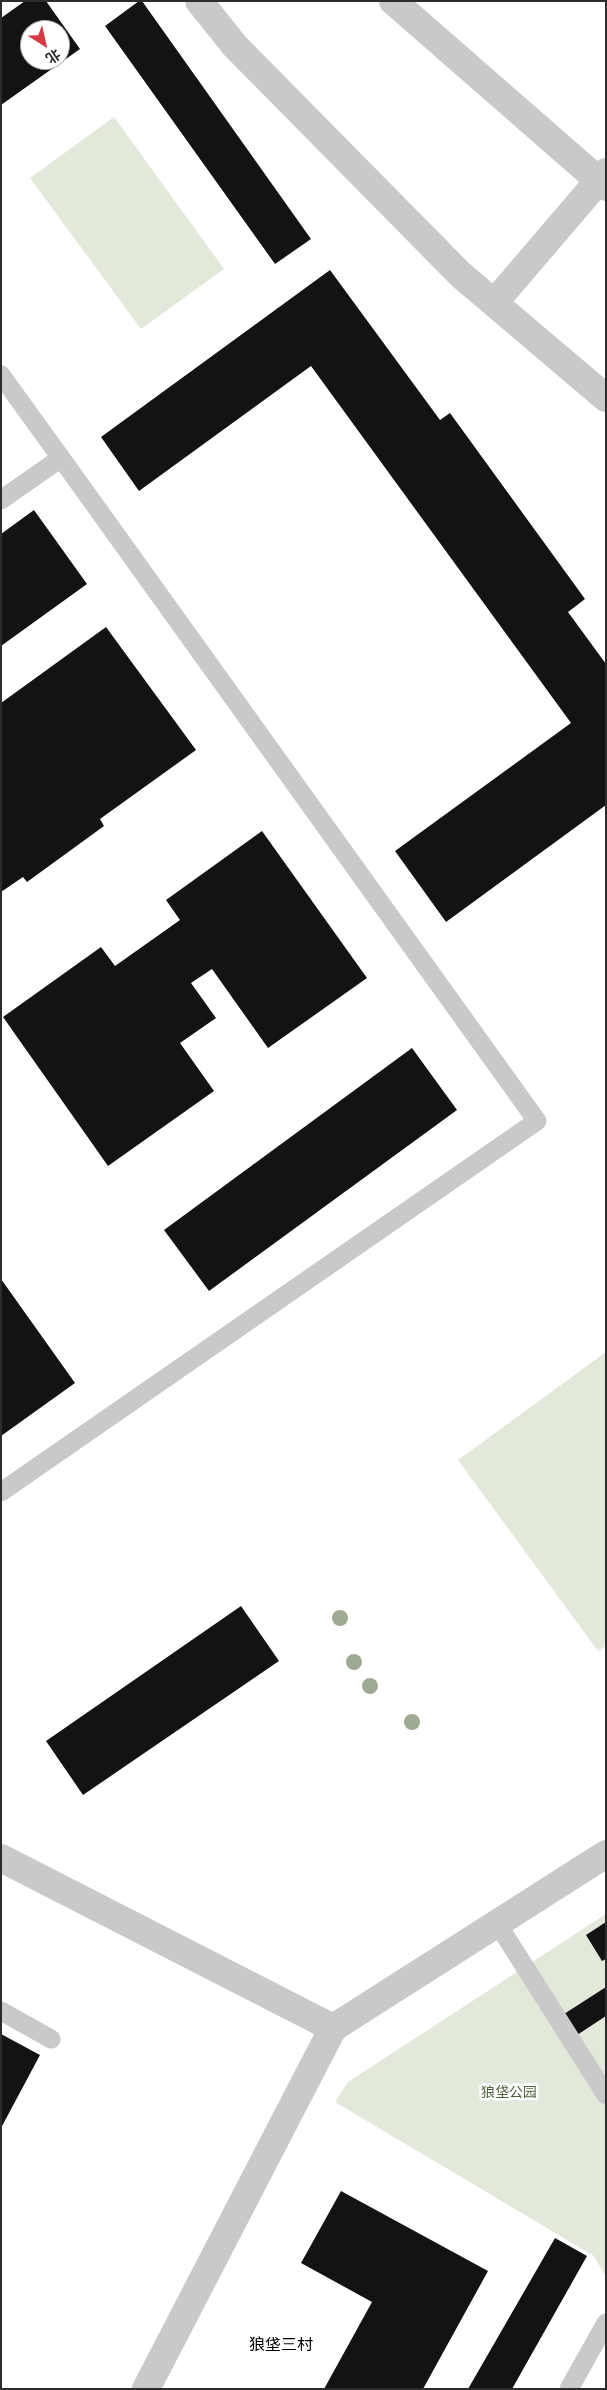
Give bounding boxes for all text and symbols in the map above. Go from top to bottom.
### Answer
north arrow [20,20,70,70]
text: 北 [43,46,63,67]
park label: 狼垡公园 [481,2085,537,2101]
district label: 狼垡三村 [249,2336,313,2356]

